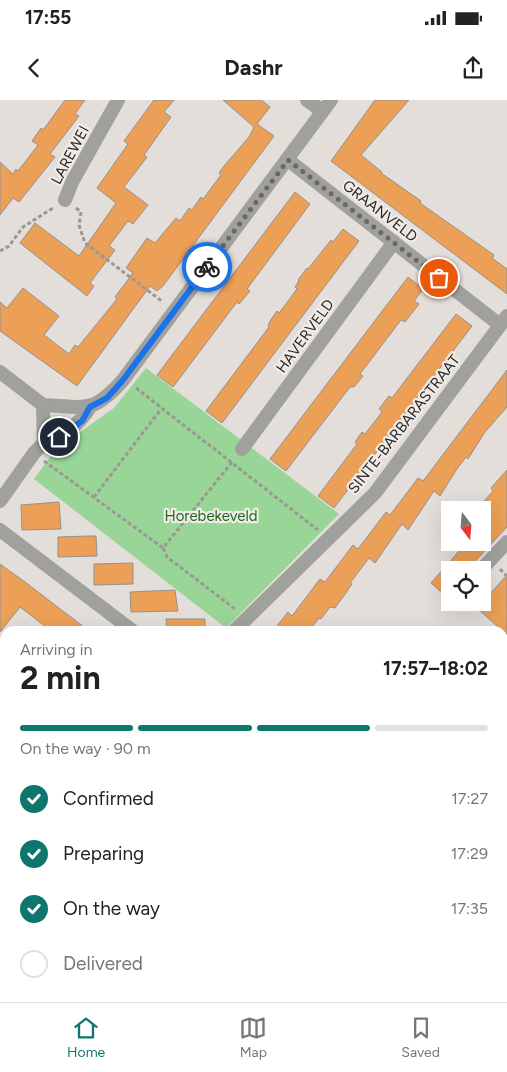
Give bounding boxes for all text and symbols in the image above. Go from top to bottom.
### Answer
text: 17:55 [25,6,71,29]
icon: back [20,54,48,82]
text: Dashr [224,54,283,81]
icon: share [459,54,487,82]
street label: LAREWEI [47,123,93,187]
street label: GRAANVELD [339,176,421,246]
courier [182,242,232,292]
icon: bike [193,253,221,281]
pin [418,257,460,299]
icon: bag [425,264,453,292]
street label: HAVERVELD [272,296,338,376]
street label: SINTE-BARBARASTRAAT [344,350,464,497]
pin [38,416,80,458]
icon: home [45,423,73,451]
north arrow [441,501,491,551]
map controls [441,501,491,611]
park label: Horebekeveld [164,507,258,525]
button: locate [441,561,491,611]
text: Arriving in [20,640,92,659]
text: 17:57–18:02 [383,657,488,680]
text: 2 min [20,659,101,697]
text: On the way · 90 m [20,739,151,758]
icon: check [20,785,48,813]
text: Confirmed [63,787,154,810]
text: 17:27 [451,789,488,808]
icon: check [20,840,48,868]
text: Preparing [63,842,144,865]
text: 17:29 [451,844,488,863]
icon: check [20,895,48,923]
text: On the way [63,897,160,920]
text: 17:35 [451,899,488,918]
text: Delivered [63,952,143,975]
tab: Home [67,1014,105,1061]
tab: Map [239,1014,267,1061]
tab: Saved [401,1014,440,1061]

